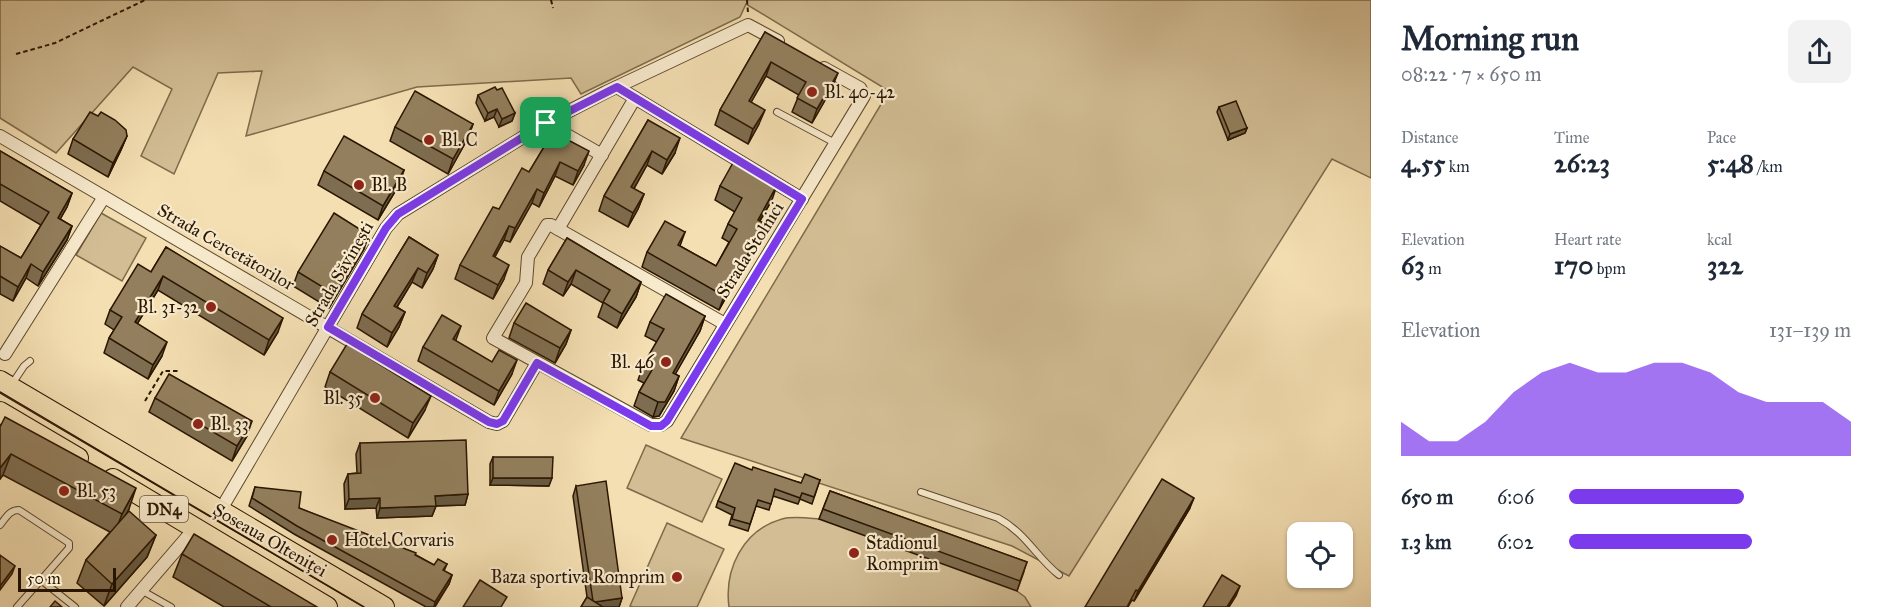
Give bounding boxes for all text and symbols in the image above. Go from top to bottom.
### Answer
text: Morning run [1401,19,1579,59]
button: share [1788,20,1851,83]
text: 08:22 · 7 × 650 m [1401,62,1542,86]
place label: Bl. 40-42 [824,81,895,103]
marker: Bl. 40-42 [805,85,819,99]
pin [520,97,571,148]
icon: arrive [529,106,562,139]
text: Distance [1401,128,1458,147]
text: Time [1554,128,1589,147]
text: Pace [1707,128,1736,147]
place label: Bl. C [441,129,478,151]
marker: Bl. C [422,133,436,147]
text: 4.55 [1401,147,1445,179]
text: 26:23 [1554,147,1610,179]
text: 5:48 [1707,147,1754,179]
text: km [1445,157,1470,176]
text: /km [1754,157,1783,176]
place label: Bl. B [371,174,407,196]
marker: Bl. B [352,178,366,192]
street label: Strada Stolnici [712,198,788,302]
street label: Strada Cercetătorilor [153,199,299,295]
street label: Strada Săvinești [300,217,378,331]
text: Elevation [1401,230,1465,249]
text: Heart rate [1554,230,1621,249]
text: kcal [1707,230,1732,249]
text: 63 [1401,249,1425,281]
text: 170 [1554,249,1593,281]
text: 322 [1707,249,1743,281]
text: m [1425,259,1442,278]
text: bpm [1593,259,1626,278]
place label: Bl. 31-32 [137,296,199,318]
marker: Bl. 31-32 [204,300,218,314]
text: Elevation [1401,318,1480,342]
text: 131–139 m [1769,318,1851,342]
place label: Bl. 46 [610,351,655,373]
marker: Bl. 46 [659,355,673,369]
place label: Bl. 35 [323,387,364,409]
marker: Bl. 35 [368,391,382,405]
place label: Bl. 33 [210,413,249,435]
marker: Bl. 33 [191,417,205,431]
place label: Bl. 53 [76,480,116,502]
marker: Bl. 53 [57,484,71,498]
text: 650 m [1401,485,1453,509]
text: 6:06 [1497,485,1534,509]
road number: DN4 [140,496,188,522]
street label: Șoseaua Olteniței [209,498,331,582]
map controls [1287,522,1353,588]
button: locate [1287,522,1353,588]
place label: Hotel Corvaris [344,529,454,551]
text: 1.3 km [1401,530,1451,554]
text: 6:02 [1497,530,1534,554]
place label: Stadionul Romprim [866,532,939,575]
marker: Hotel Corvaris [325,533,339,547]
marker: Stadionul Romprim [847,546,861,560]
scale bar [18,565,116,592]
place label: Baza sportiva Romprim [490,566,665,588]
text: 50 m [27,569,61,588]
marker: Baza sportiva Romprim [670,570,684,584]

